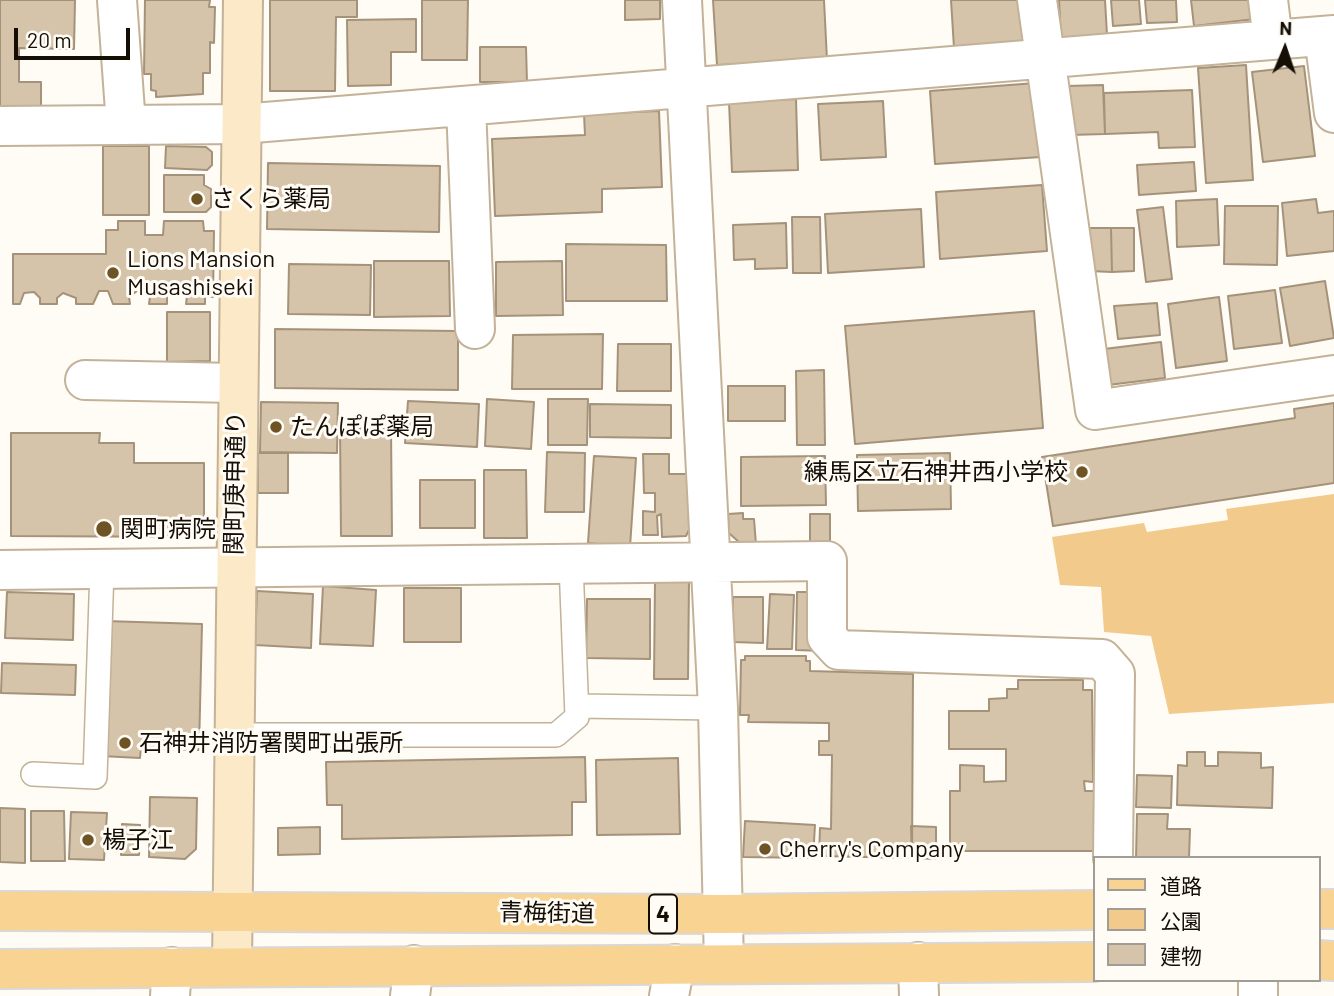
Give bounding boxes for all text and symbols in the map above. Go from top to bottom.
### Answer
scale bar [18,14,133,58]
north arrow [1250,14,1320,84]
text: N [1279,16,1292,39]
text: 20 m [27,27,72,52]
place label: さくら薬局 [211,185,331,213]
marker: さくら薬局 [189,191,205,207]
place label: Lions Mansion Musashiseki [127,245,275,301]
marker: Lions Mansion Musashiseki [105,265,121,281]
street label: 関町庚申通り [219,411,251,555]
place label: たんぽぽ薬局 [290,413,434,441]
marker: たんぽぽ薬局 [268,419,284,435]
place label: 練馬区立石神井西小学校 [804,458,1068,486]
marker: 練馬区立石神井西小学校 [1074,464,1090,480]
place label: 関町病院 [120,515,216,543]
marker: 関町病院 [94,519,114,539]
place label: 石神井消防署関町出張所 [139,729,403,757]
marker: 石神井消防署関町出張所 [117,735,133,751]
place label: 楊子江 [102,826,174,854]
marker: 楊子江 [80,832,96,848]
place label: Cherry's Company [779,835,964,863]
marker: Cherry's Company [757,841,773,857]
legend [1092,856,1320,982]
text: 道路 [1160,873,1202,898]
road number: 4 [649,894,677,934]
street label: 青梅街道 [499,898,595,928]
text: 公園 [1160,908,1202,933]
text: 建物 [1160,943,1202,968]

